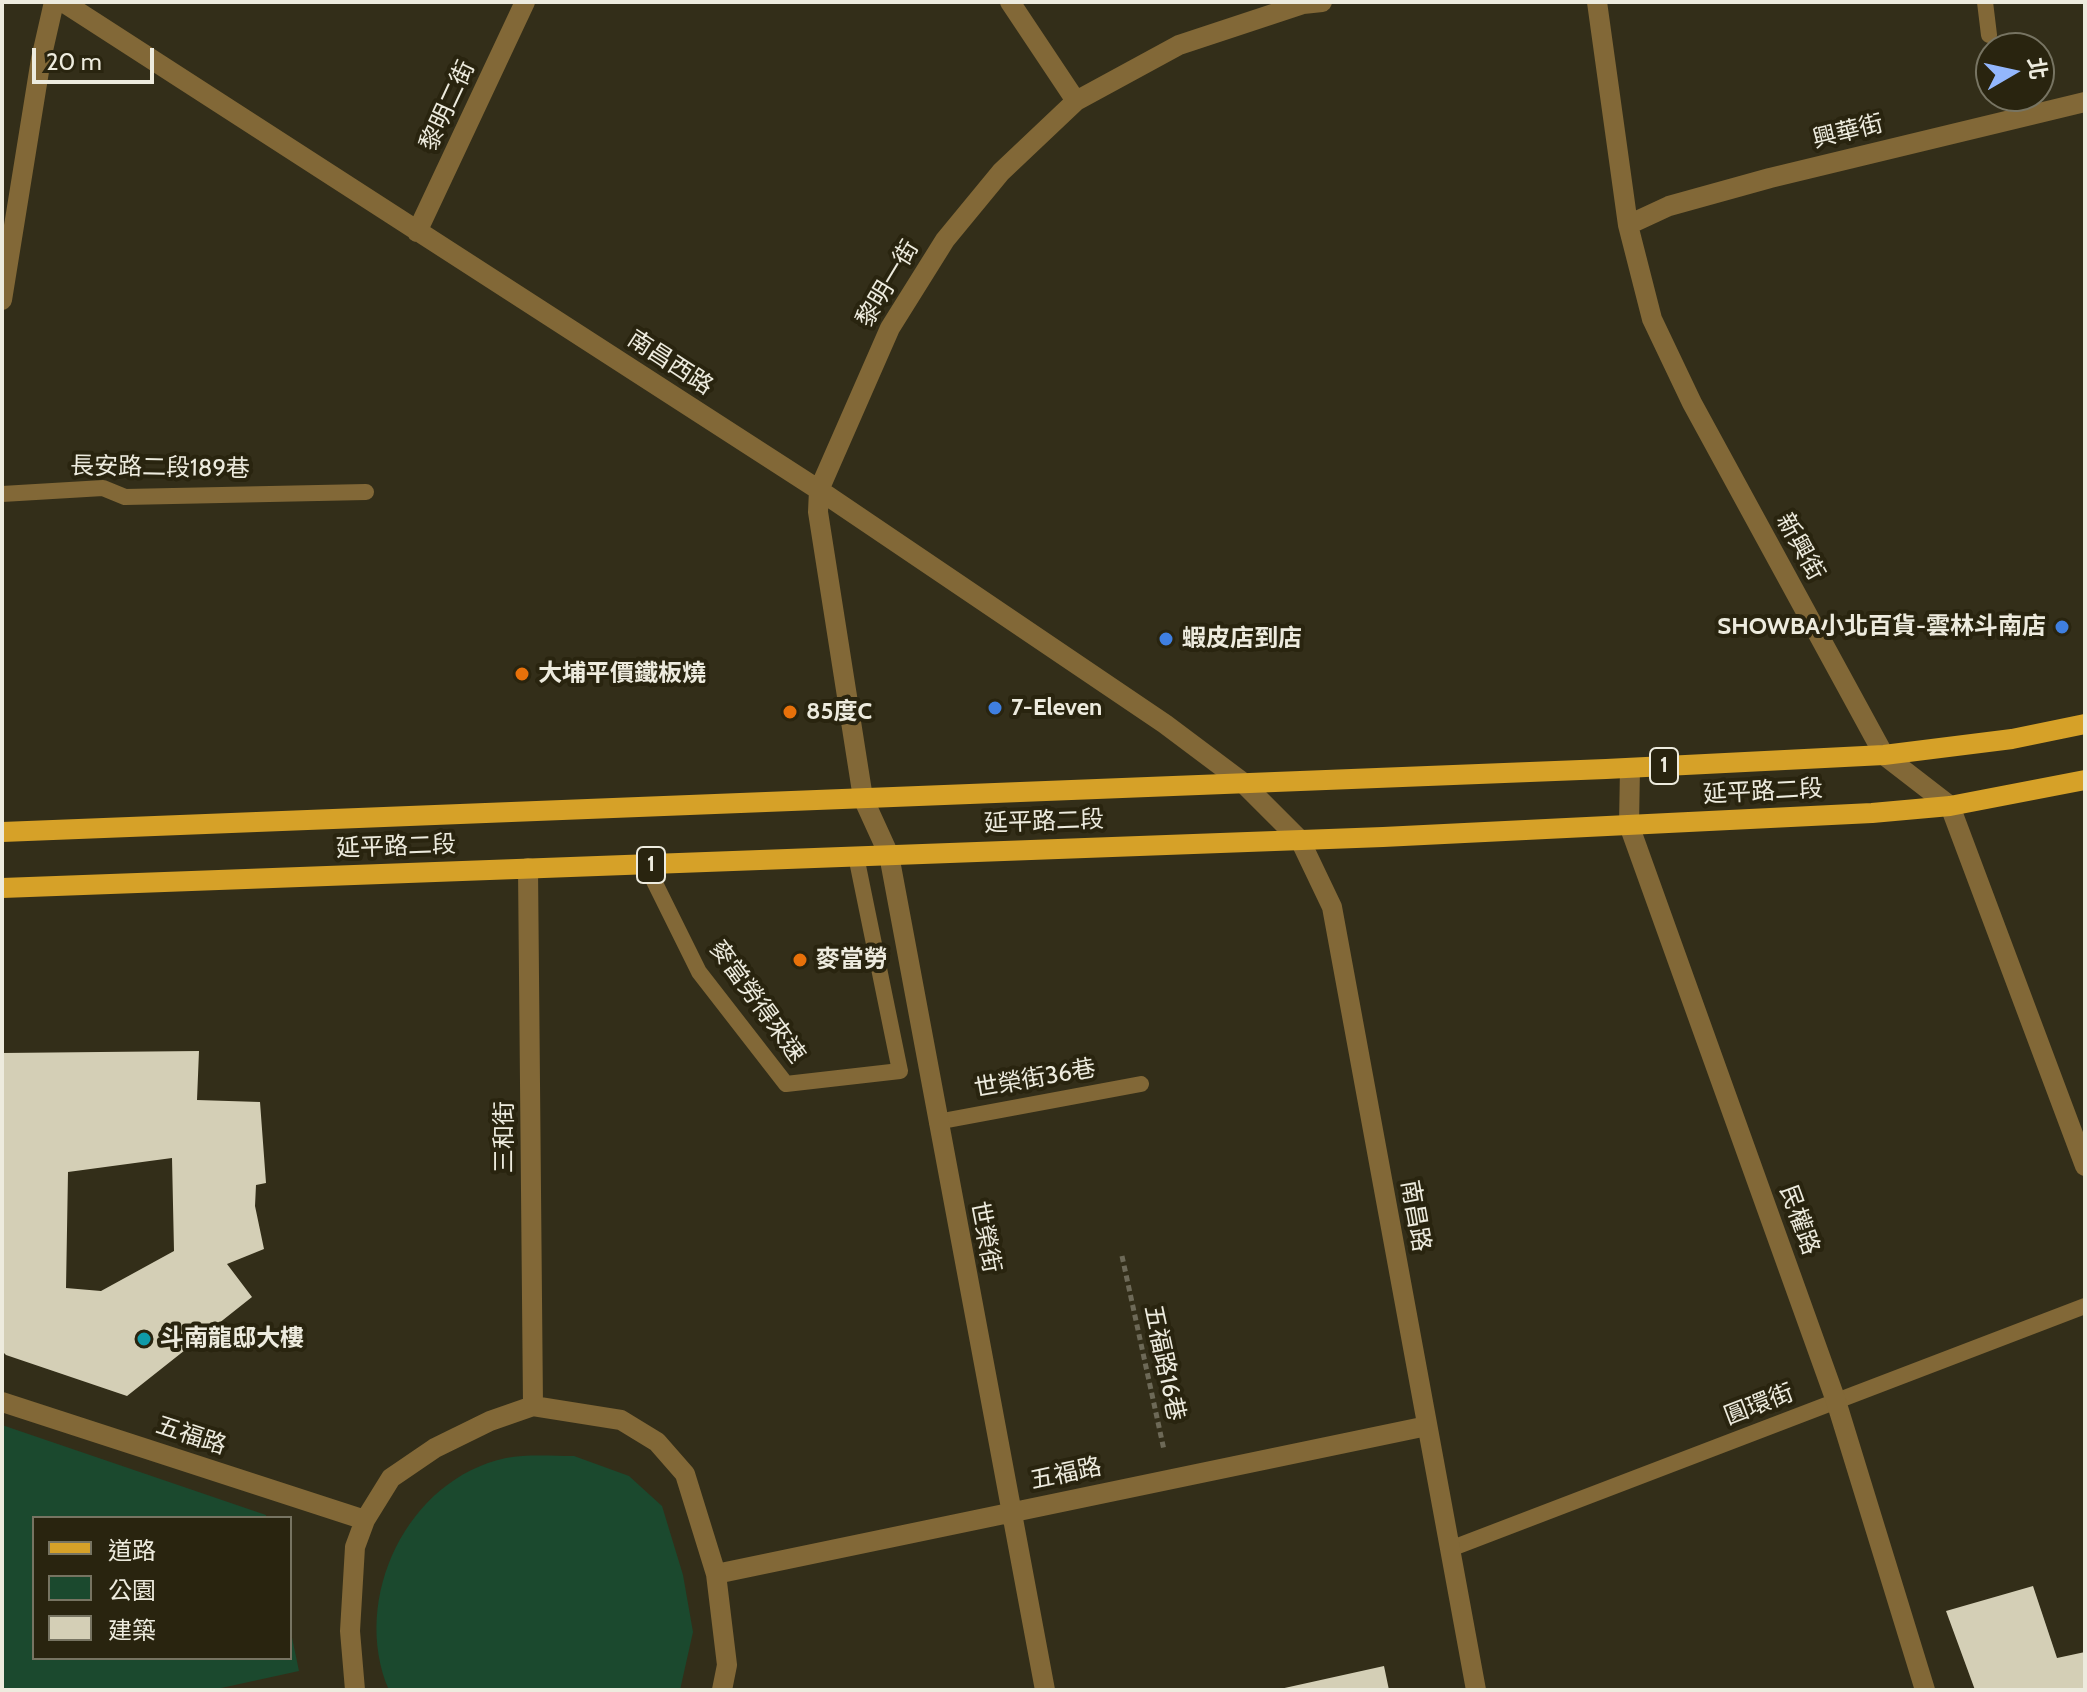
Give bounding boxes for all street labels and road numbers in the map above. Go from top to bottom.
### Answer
street label: 黎明二街 [415,56,481,156]
street label: 興華街 [1810,109,1886,155]
street label: 黎明一街 [851,235,925,333]
street label: 南昌西路 [622,325,718,401]
street label: 長安路二段189巷 [70,452,250,484]
street label: 新興街 [1770,509,1830,585]
road number: 1 [1650,748,1678,784]
street label: 延平路二段 [1702,774,1824,810]
street label: 延平路二段 [984,806,1104,838]
street label: 延平路二段 [336,831,456,863]
road number: 1 [637,847,665,883]
street label: 麥當勞得來速 [703,935,811,1069]
street label: 世榮街36巷 [972,1054,1098,1104]
street label: 三和街 [491,1101,519,1173]
street label: 南昌路 [1395,1178,1435,1254]
street label: 民權路 [1773,1181,1825,1259]
street label: 世榮街 [964,1199,1006,1275]
street label: 五福路16巷 [1138,1303,1190,1423]
street label: 圓環街 [1720,1379,1798,1431]
street label: 五福路 [152,1411,230,1461]
street label: 五福路 [1028,1452,1104,1496]

